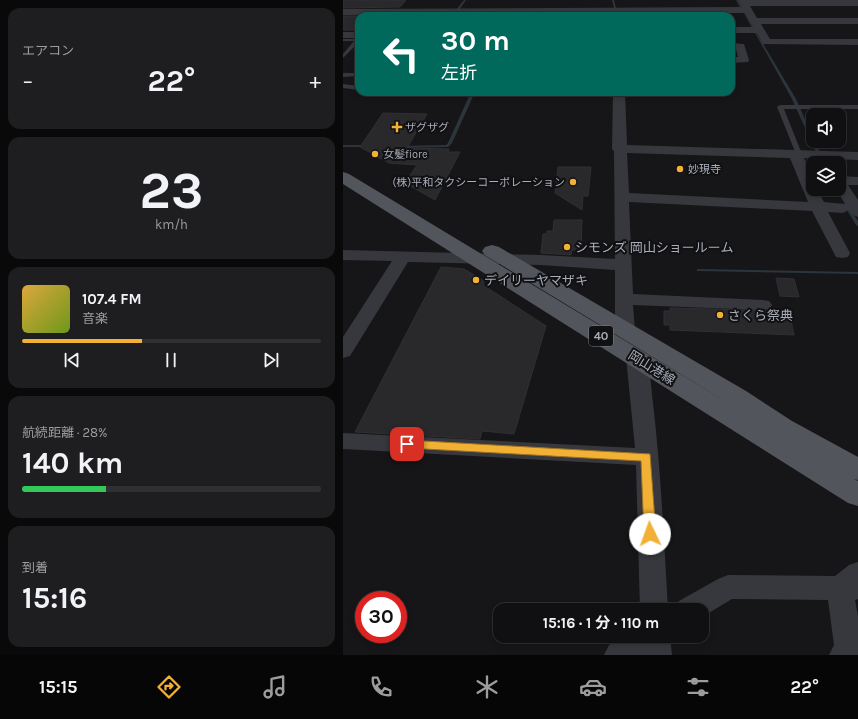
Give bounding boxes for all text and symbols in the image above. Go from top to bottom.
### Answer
text: 30 m [441,24,510,57]
icon: left [375,28,427,80]
text: エアコン [22,43,74,58]
text: 左折 [441,62,477,84]
text: 22° [148,63,195,99]
text: − [22,68,34,94]
text: + [309,68,321,94]
map controls [806,108,846,196]
button: sound [806,108,846,148]
place label: ザグザグ [405,121,449,134]
marker: ザグザグ [392,122,402,132]
place label: 女髪fiore [383,148,428,161]
marker: 女髪fiore [370,149,380,159]
button: layers [806,156,846,196]
text: 23 [140,160,203,221]
place label: 妙現寺 [688,163,721,176]
marker: 妙現寺 [675,164,685,174]
place label: (株)平和タクシーコーポレーション [392,176,565,189]
marker: (株)平和タクシーコーポレーション [568,177,578,187]
text: km/h [155,217,188,232]
place label: シモンズ 岡山ショールーム [575,240,733,255]
marker: シモンズ 岡山ショールーム [562,242,572,252]
place label: デイリーヤマザキ [484,273,588,288]
marker: デイリーヤマザキ [471,275,481,285]
text: 107.4 FM [82,290,142,308]
place label: さくら祭典 [728,308,793,323]
marker: さくら祭典 [715,310,725,320]
text: 音楽 [82,311,108,326]
road number: 40 [589,326,613,346]
street label: 岡山港線 [626,347,678,388]
icon: previous [61,349,83,371]
icon: pause [160,349,182,371]
icon: next [260,349,282,371]
text: 航続距離 · 28% [22,425,107,440]
pin [390,427,424,461]
icon: arrive [396,433,418,455]
text: 140 km [22,445,123,481]
position arrow [629,513,671,555]
text: 到着 [22,560,48,575]
text: 15:16 [22,580,87,616]
speed limit sign: 30 [355,591,407,643]
text: 15:16 · 1 分 · 110 m [543,614,659,632]
icon: directions [155,673,183,701]
icon: music [261,673,289,701]
icon: phone [367,673,395,701]
icon: climate [473,673,501,701]
icon: car [579,673,607,701]
icon: filters [684,673,712,701]
text: 15:15 [39,676,78,698]
text: 22° [790,676,819,698]

